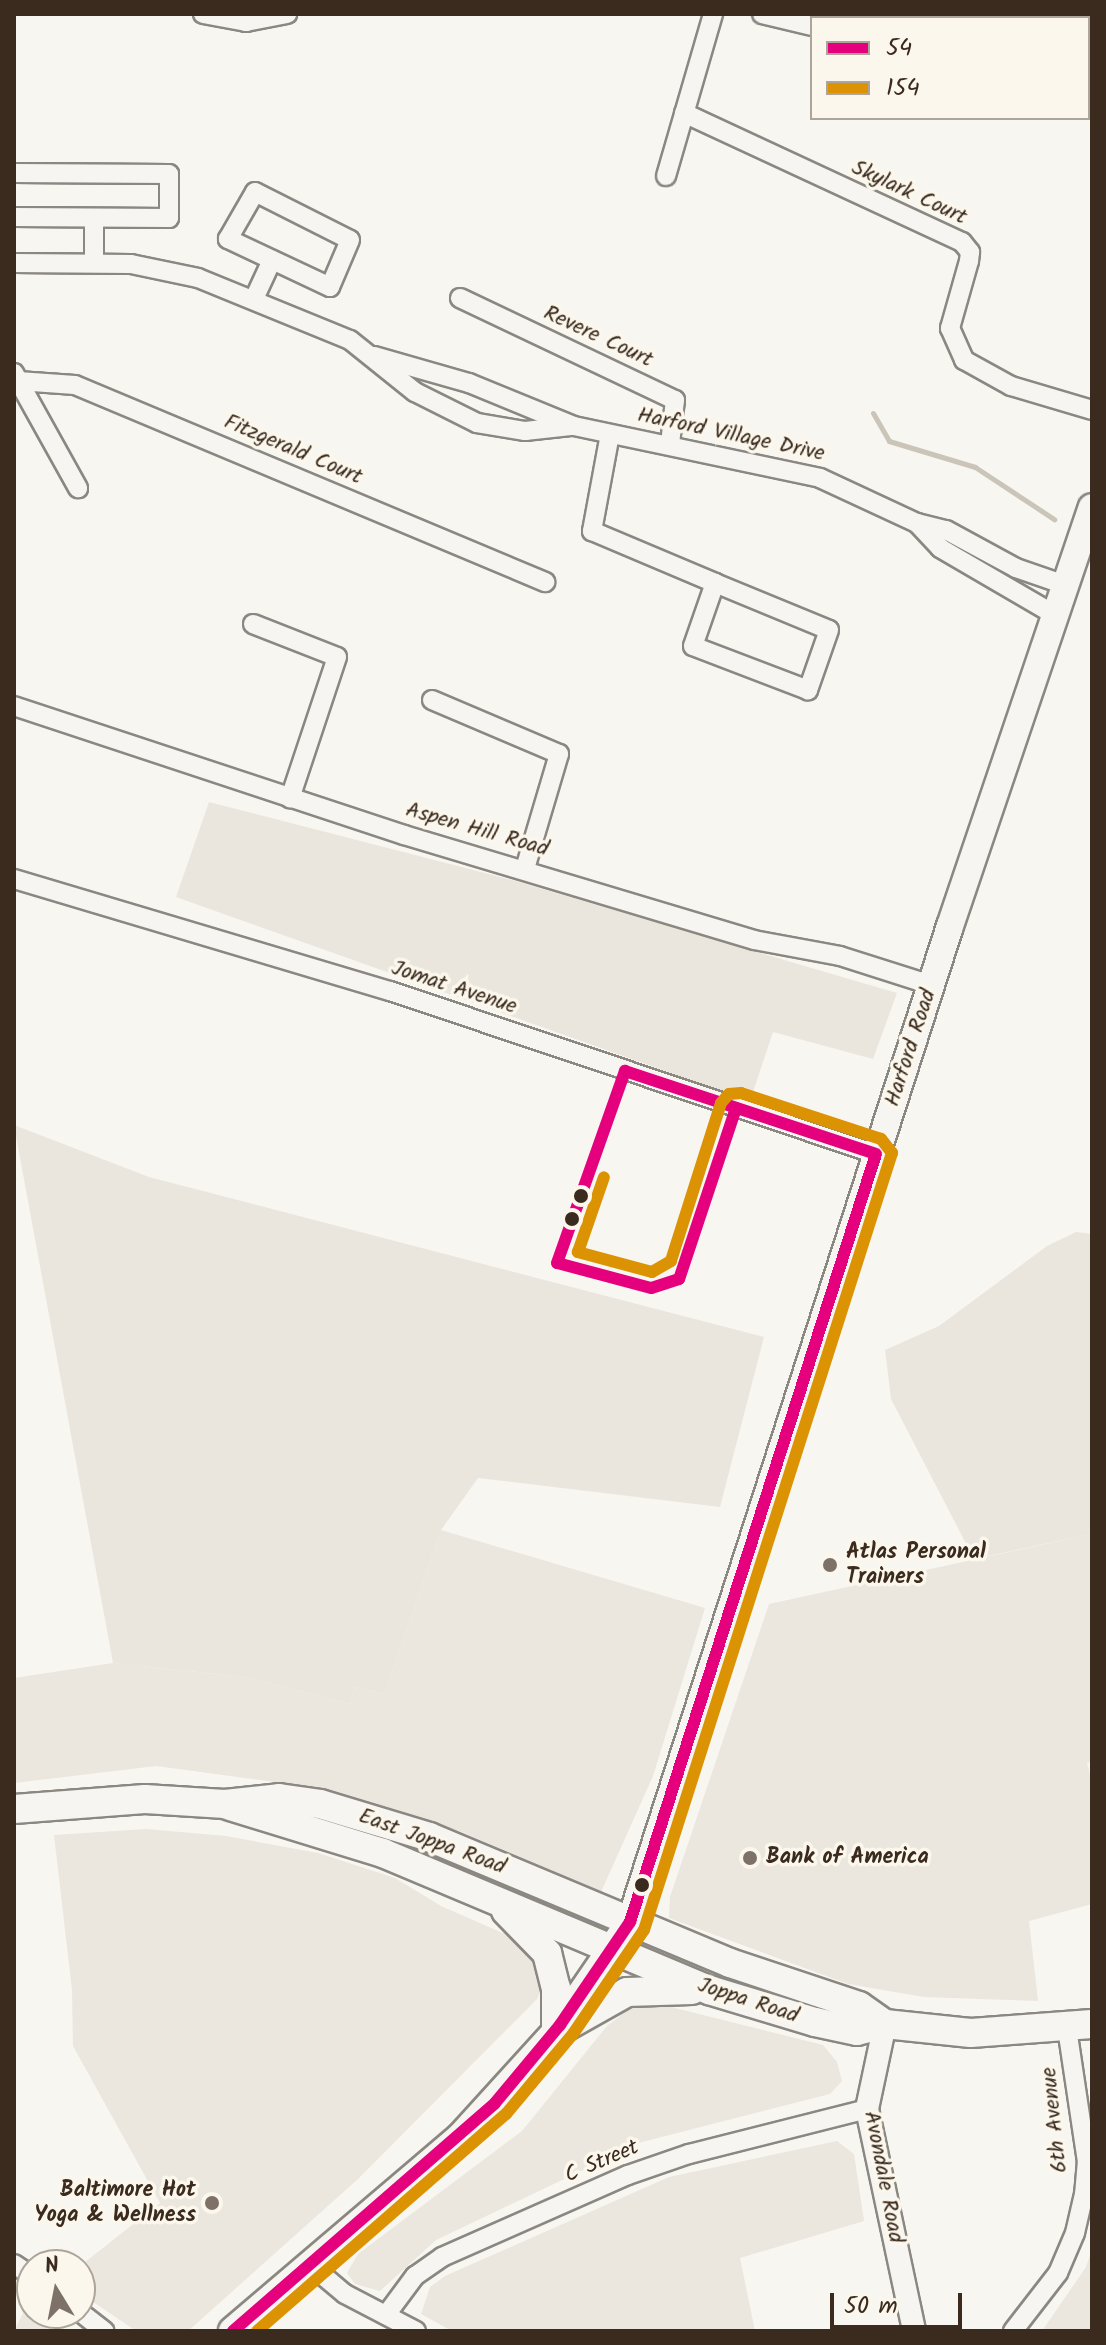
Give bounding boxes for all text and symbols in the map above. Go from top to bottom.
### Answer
legend [810,16,1090,120]
text: 54 [886,29,912,68]
text: 154 [886,69,920,108]
street label: Skylark Court [847,155,971,231]
street label: Revere Court [539,300,657,374]
street label: Harford Village Drive [635,402,827,468]
street label: Fitzgerald Court [220,409,366,491]
street label: Aspen Hill Road [403,797,551,863]
street label: Jomat Avenue [388,955,520,1021]
street label: Harford Road [880,986,942,1110]
unlabelled marker [573,1188,589,1204]
unlabelled marker [564,1211,580,1227]
place label: Atlas Personal Trainers [846,1539,986,1590]
marker: Atlas Personal Trainers [821,1556,839,1574]
street label: East Joppa Road [355,1803,509,1881]
place label: Bank of America [766,1845,929,1871]
marker: Bank of America [741,1849,759,1867]
unlabelled marker [634,1877,650,1893]
street label: Joppa Road [694,1972,802,2030]
street label: 6th Avenue [1036,2066,1074,2174]
street label: Avondale Road [857,2109,909,2245]
street label: C Street [561,2135,643,2189]
place label: Baltimore Hot Yoga & Wellness [34,2177,196,2228]
marker: Baltimore Hot Yoga & Wellness [203,2194,221,2212]
text: N [42,2248,62,2285]
north arrow [16,2249,96,2329]
scale bar [834,2277,966,2327]
text: 50 m [844,2287,898,2326]

